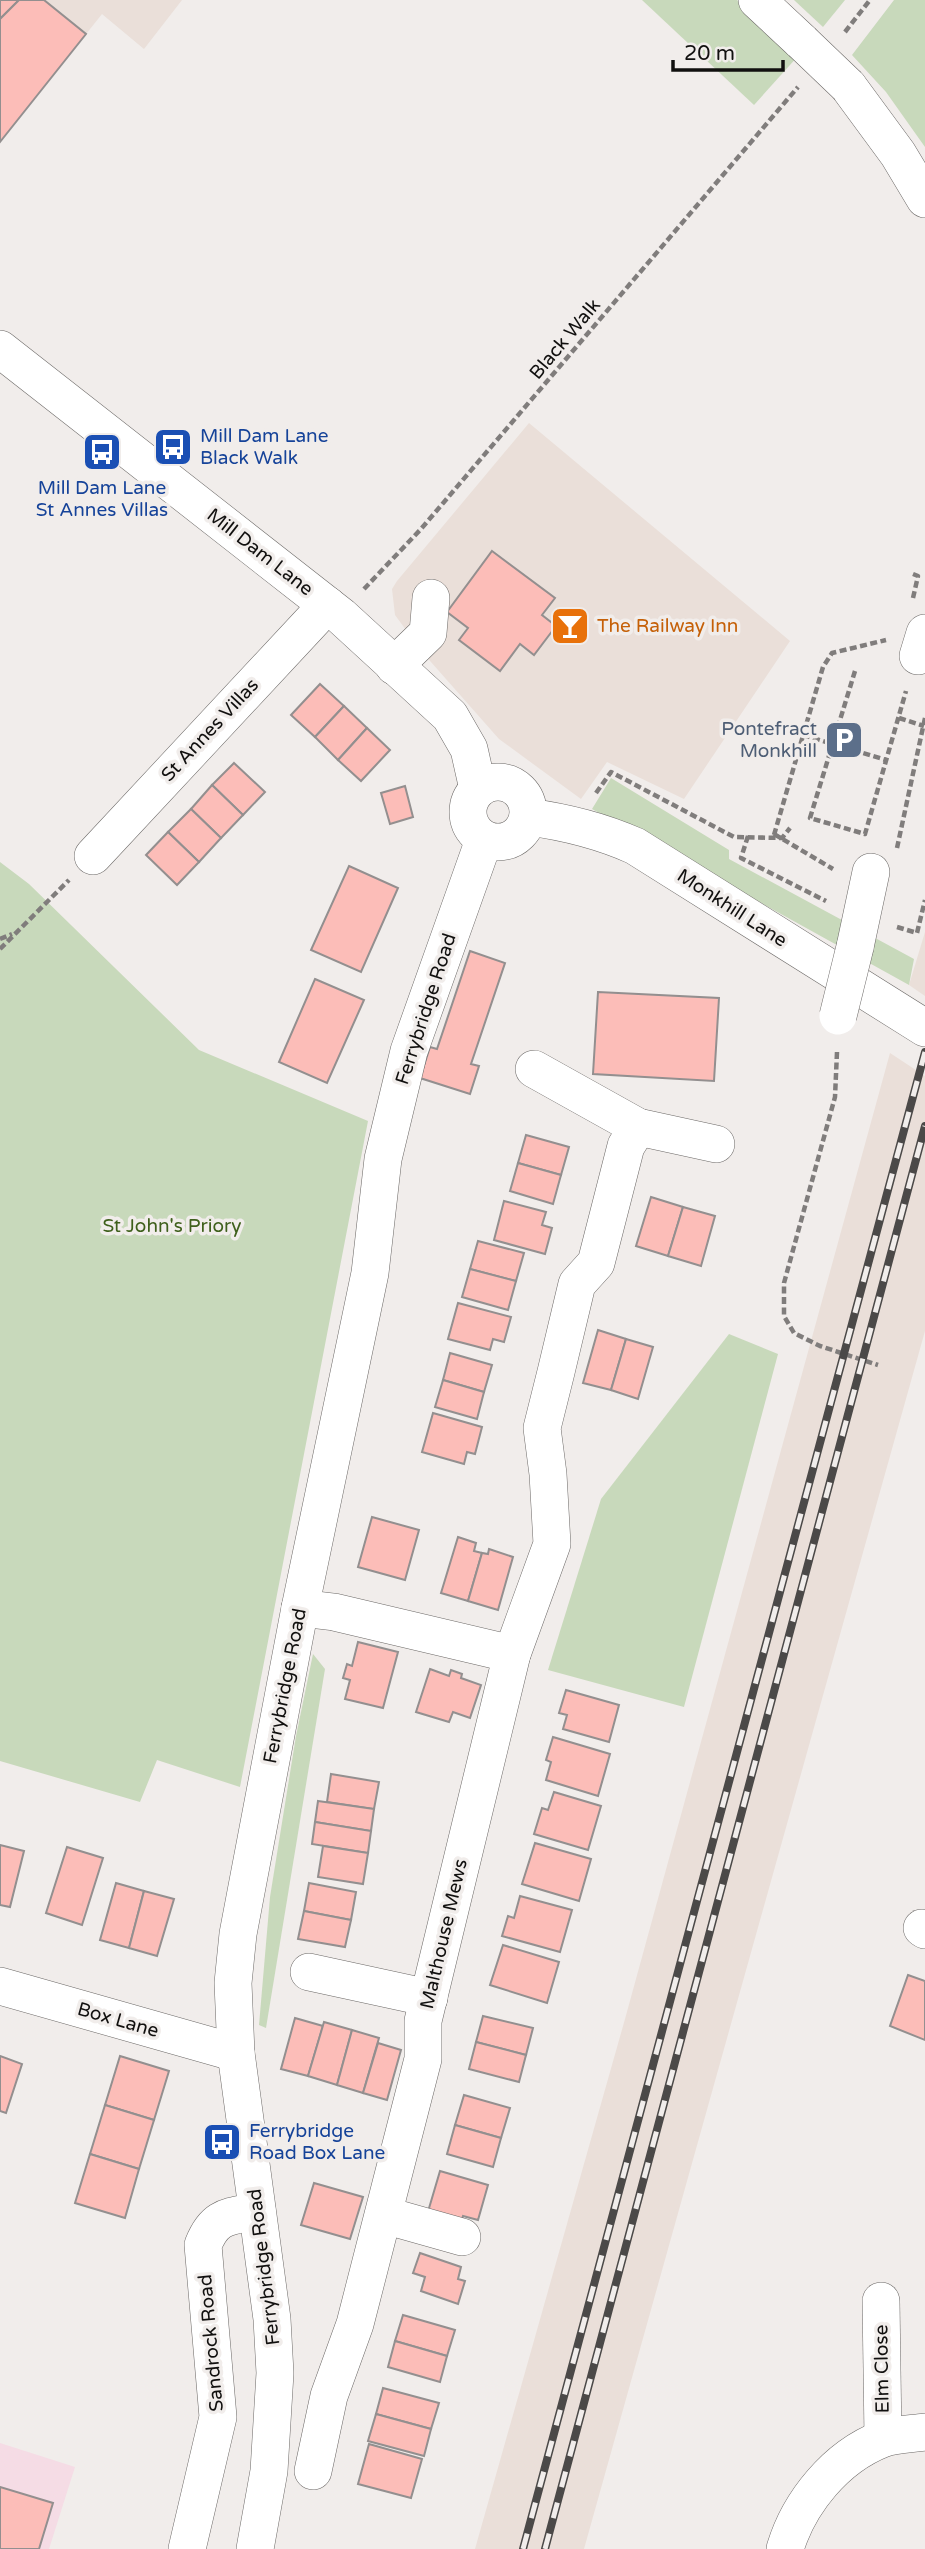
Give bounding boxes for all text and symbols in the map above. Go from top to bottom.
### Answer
scale bar [673,28,783,72]
text: 20 m [684,41,735,66]
street label: Black Walk [525,294,605,384]
place label: Mill Dam Lane Black Walk [200,425,328,469]
bus stop icon: Mill Dam Lane Black Walk [152,426,194,468]
bus stop icon: Mill Dam Lane St Annes Villas [81,431,123,473]
place label: Mill Dam Lane St Annes Villas [36,477,168,521]
street label: Mill Dam Lane [203,504,317,600]
bar icon: The Railway Inn [549,605,591,647]
place label: The Railway Inn [597,615,738,637]
street label: St Annes Villas [157,674,263,786]
place label: Pontefract Monkhill [721,718,817,762]
parking icon: Pontefract Monkhill [823,719,865,761]
street label: Monkhill Lane [673,864,791,952]
street label: Ferrybridge Road [391,931,461,1087]
park label: St John's Priory [103,1215,241,1237]
street label: Ferrybridge Road [259,1606,311,1766]
street label: Malthouse Mews [416,1857,472,2011]
street label: Box Lane [75,1998,161,2042]
place label: Ferrybridge Road Box Lane [249,2120,385,2164]
bus stop icon: Ferrybridge Road Box Lane [201,2121,243,2163]
street label: Ferrybridge Road [243,2187,285,2347]
street label: Sandrock Road [194,2273,228,2413]
street label: Elm Close [870,2325,894,2413]

